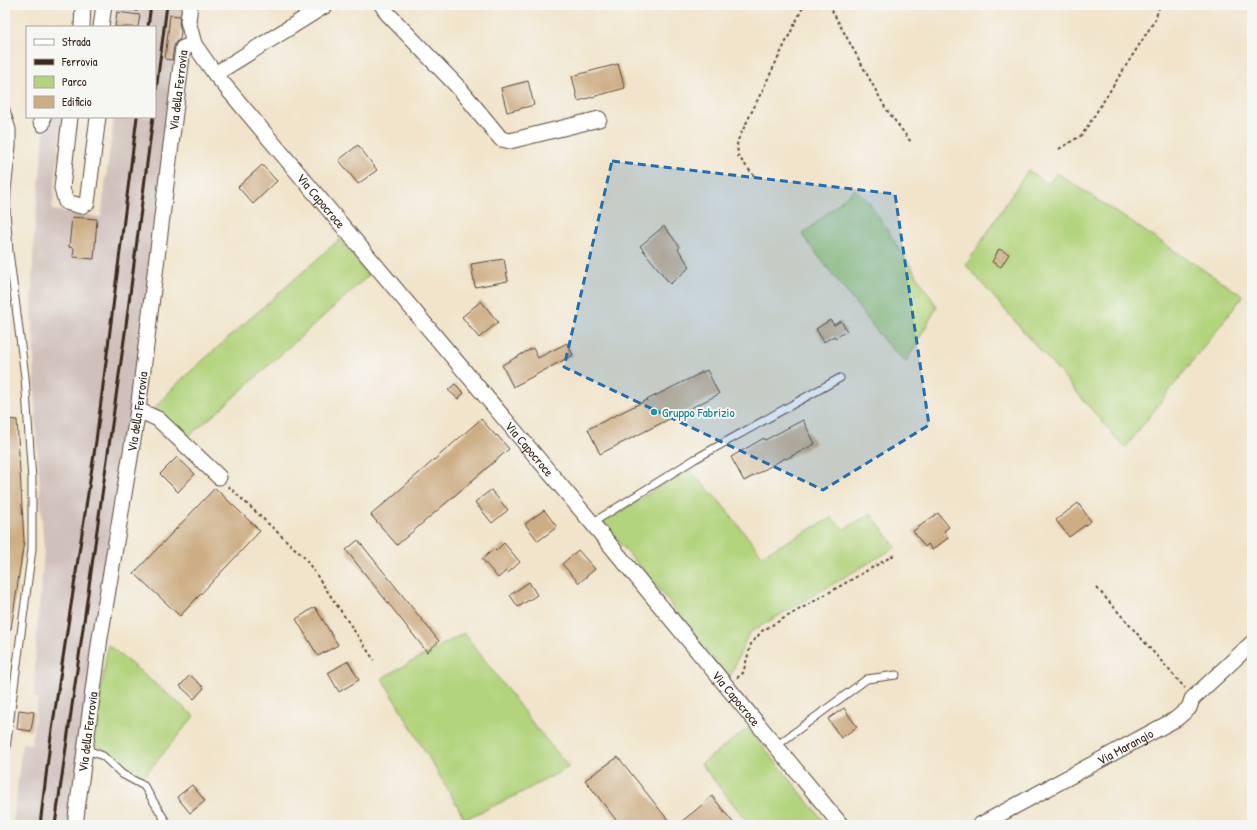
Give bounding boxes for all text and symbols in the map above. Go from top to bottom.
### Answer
legend [26,26,156,118]
text: Strada [62,33,91,50]
street label: Via della Ferrovia [164,49,192,132]
text: Ferrovia [61,53,98,70]
text: Parco [62,73,87,90]
text: Edificio [62,93,92,110]
street label: Via Capocroce [293,169,350,232]
street label: Via della Ferrovia [122,371,152,453]
place label: Gruppo Fabrizio [662,403,735,421]
marker: Gruppo Fabrizio [649,407,659,417]
street label: Via Capocroce [501,417,558,480]
street label: Via Capocroce [708,667,765,730]
street label: Via della Ferrovia [73,691,102,773]
street label: Via Marangio [1094,724,1156,769]

